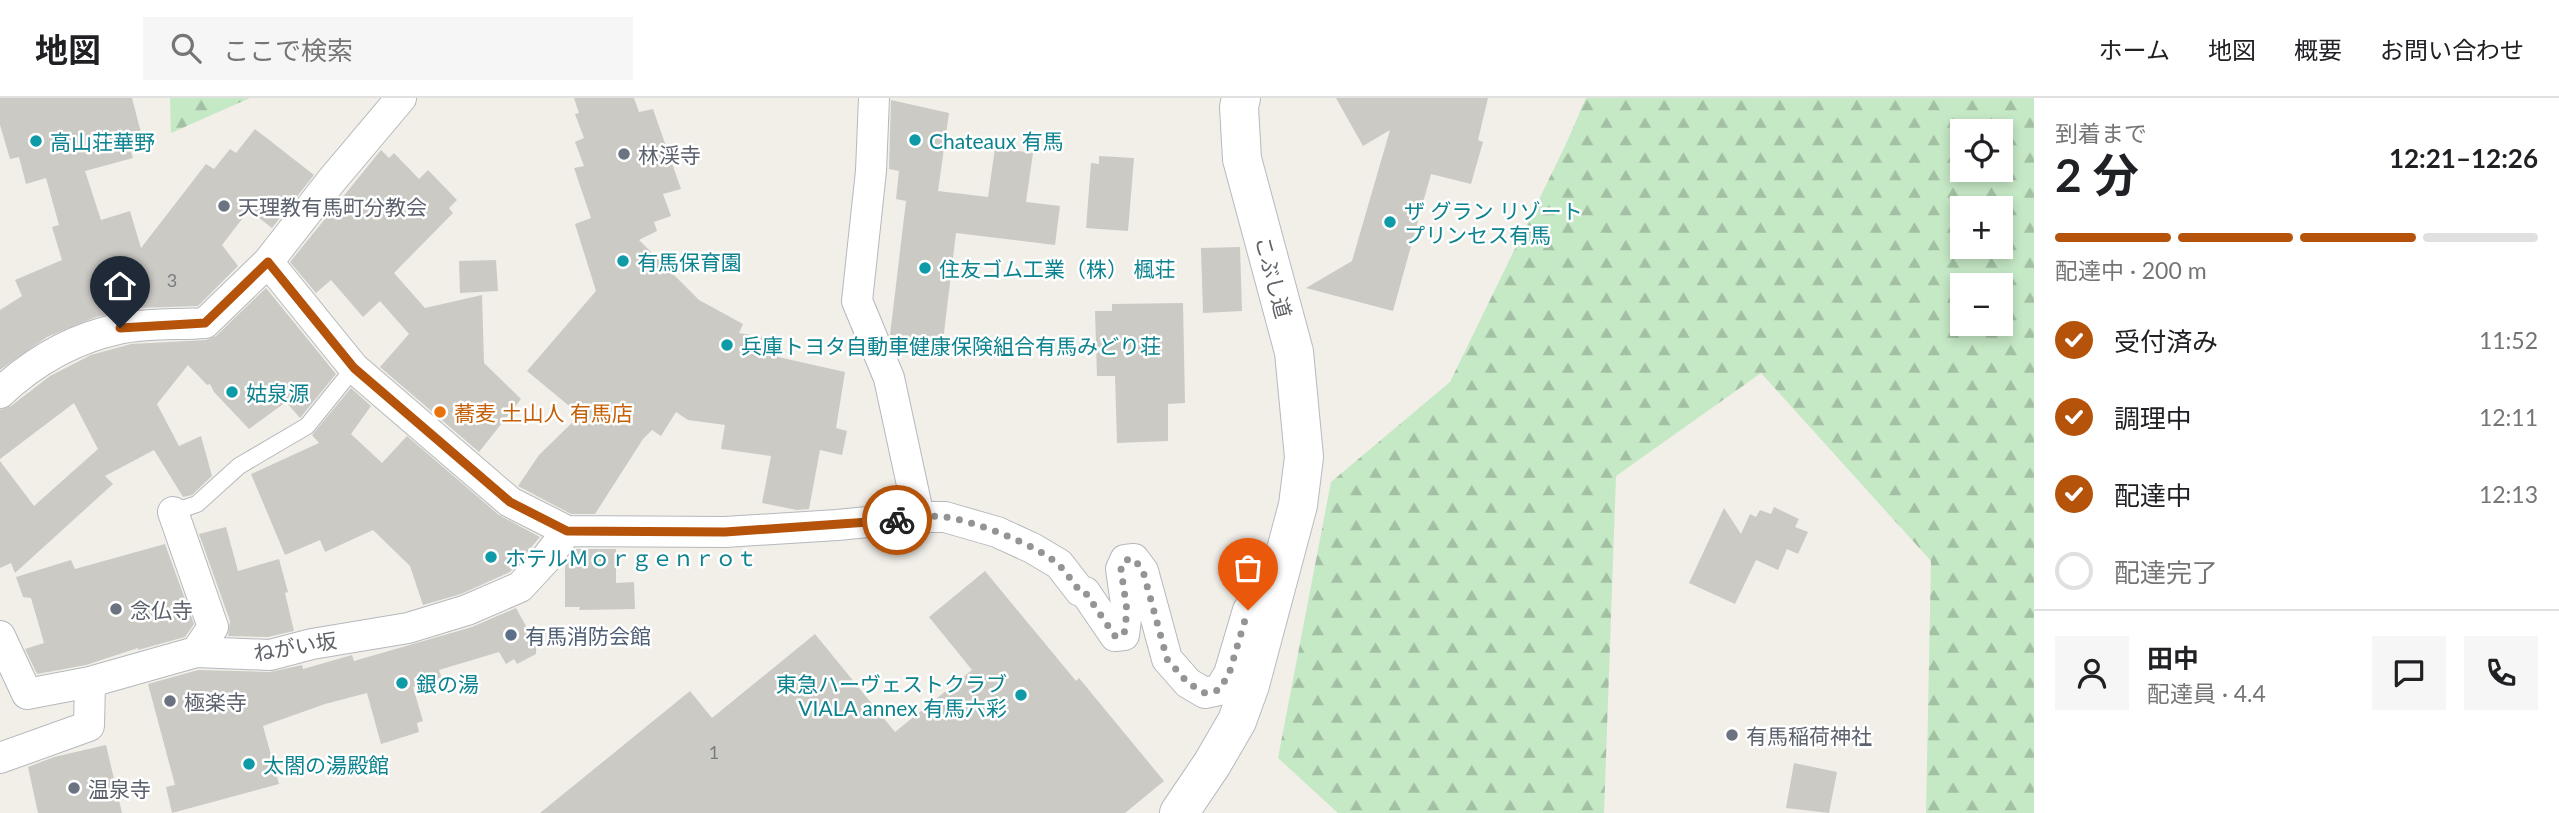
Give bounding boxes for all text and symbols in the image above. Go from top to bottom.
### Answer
search box [143,17,633,80]
text: 地図 [35,29,101,69]
icon: search [167,29,205,67]
text: ここで検索 [223,34,353,66]
text: ホーム [2099,35,2170,64]
text: 地図 [2208,35,2256,64]
text: 概要 [2294,35,2342,64]
text: お問い合わせ [2380,35,2524,64]
map controls [1950,119,2013,336]
button: locate [1950,119,2013,182]
text: 到着まで [2055,119,2147,147]
place label: Chateaux 有馬 [929,128,1064,153]
place label: 高山荘華野 [50,129,155,154]
marker: Chateaux 有馬 [907,132,923,148]
marker: 高山荘華野 [28,133,44,149]
place label: 林渓寺 [638,142,701,167]
text: 12:21–12:26 [2389,142,2538,174]
marker: 林渓寺 [616,146,632,162]
text: 2 分 [2055,147,2139,202]
place label: 天理教有馬町分教会 [238,194,427,219]
button: + [1950,196,2013,259]
marker: 天理教有馬町分教会 [216,198,232,214]
place label: ザ グラン リゾート プリンセス有馬 [1404,198,1583,247]
marker: ザ グラン リゾート プリンセス有馬 [1382,214,1398,230]
street label: こぶし道 [1251,233,1297,321]
place label: 有馬保育園 [637,249,742,274]
marker: 有馬保育園 [615,253,631,269]
pin [90,256,150,328]
place label: 住友ゴム工業（株） 楓荘 [939,256,1175,281]
text: 配達中 · 200 m [2055,256,2207,284]
marker: 住友ゴム工業（株） 楓荘 [917,260,933,276]
icon: home [101,267,139,305]
house number: 3 [167,269,177,291]
button: − [1950,273,2013,336]
icon: check [2055,321,2093,359]
text: 受付済み [2114,325,2218,357]
text: 11:52 [2479,326,2538,354]
place label: 兵庫トヨタ自動車健康保険組合有馬みどり荘 [741,333,1161,358]
marker: 兵庫トヨタ自動車健康保険組合有馬みどり荘 [719,337,735,353]
place label: 姑泉源 [246,380,309,405]
marker: 姑泉源 [224,384,240,400]
icon: check [2055,398,2093,436]
place label: 蕎麦 土山人 有馬店 [454,400,633,425]
text: 調理中 [2114,402,2192,434]
text: 12:11 [2479,403,2538,431]
marker: 蕎麦 土山人 有馬店 [432,404,448,420]
icon: check [2055,475,2093,513]
text: 配達中 [2114,479,2192,511]
text: 12:13 [2479,480,2538,508]
courier [862,485,932,555]
icon: bike [878,501,916,539]
pin [1218,538,1278,610]
place label: ホテルＭｏｒｇｅｎｒｏｔ [505,545,757,572]
marker: ホテルＭｏｒｇｅｎｒｏｔ [483,549,499,565]
icon: bag [1229,549,1267,587]
text: 配達完了 [2114,556,2218,588]
place label: 念仏寺 [130,597,193,622]
marker: 念仏寺 [108,601,124,617]
place label: 有馬消防会館 [525,623,651,648]
street label: ねがい坂 [252,627,338,665]
marker: 有馬消防会館 [503,627,519,643]
button: person [2055,636,2129,710]
button: chat [2372,636,2446,710]
button: phone [2464,636,2538,710]
text: 田中 [2147,642,2199,674]
place label: 銀の湯 [416,671,479,696]
place label: 東急ハーヴェストクラブ VIALA annex 有馬六彩 [776,671,1007,720]
marker: 銀の湯 [394,675,410,691]
text: 配達員 · 4.4 [2147,679,2266,707]
marker: 東急ハーヴェストクラブ VIALA annex 有馬六彩 [1013,687,1029,703]
place label: 極楽寺 [184,689,247,714]
marker: 極楽寺 [162,693,178,709]
place label: 有馬稲荷神社 [1746,723,1872,748]
marker: 有馬稲荷神社 [1724,727,1740,743]
house number: 1 [709,741,719,763]
place label: 太閤の湯殿館 [263,752,389,777]
marker: 太閤の湯殿館 [241,756,257,772]
place label: 温泉寺 [88,776,151,801]
marker: 温泉寺 [66,780,82,796]

